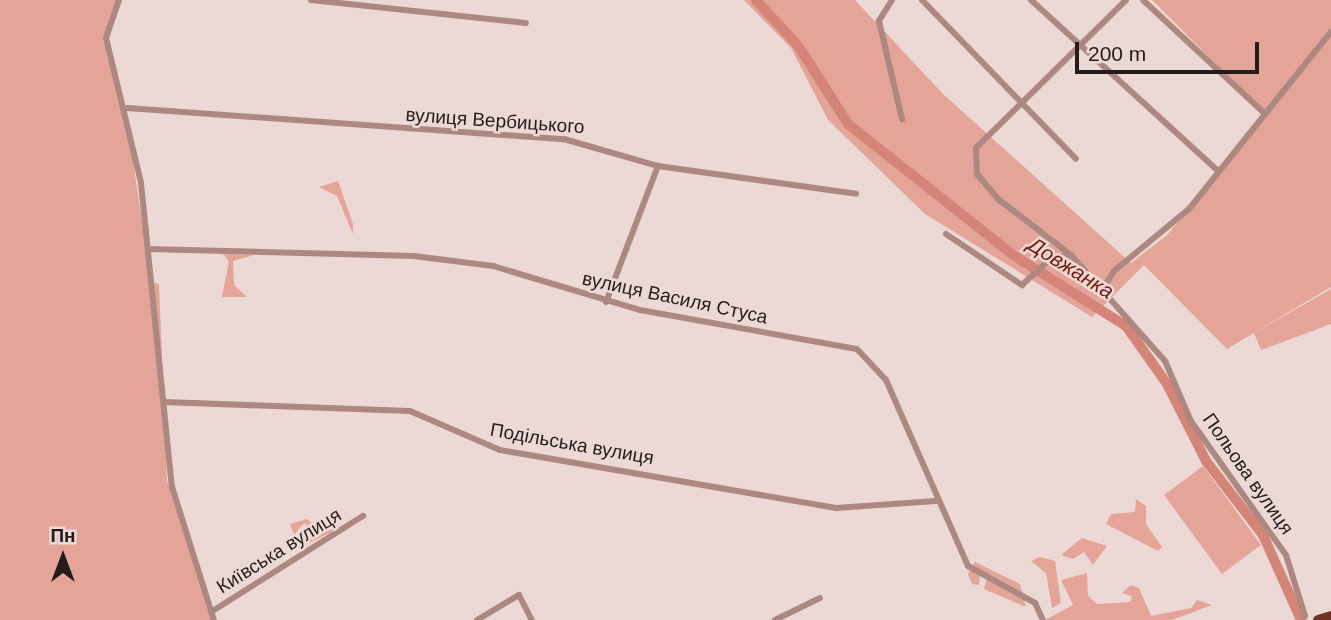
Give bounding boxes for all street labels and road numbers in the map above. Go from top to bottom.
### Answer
street label: вулиця Вербицького [405,103,585,139]
street label: вулиця Василя Стуса [580,267,770,329]
street label: Польова вулиця [1198,409,1298,539]
street label: Подільська вулиця [488,418,656,470]
street label: Київська вулиця [213,504,345,598]

